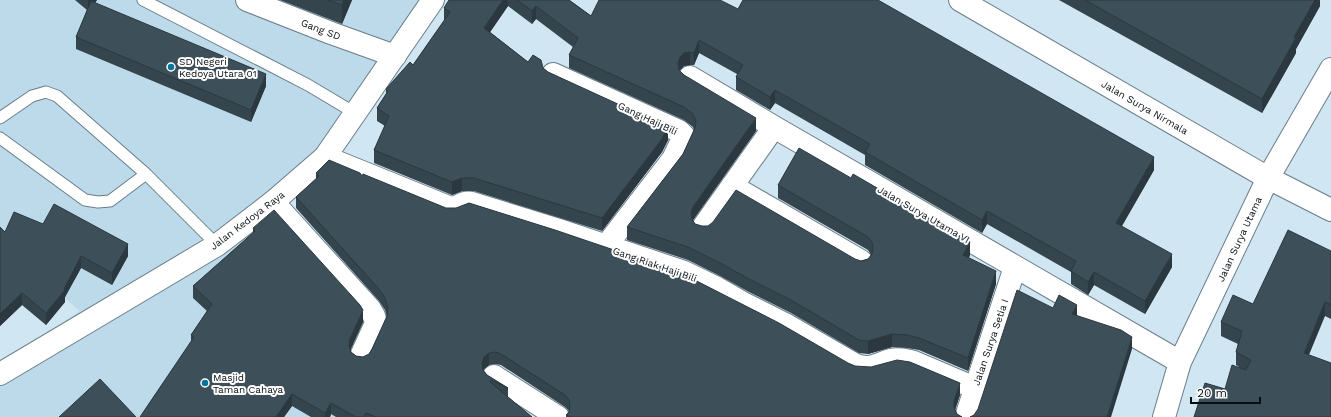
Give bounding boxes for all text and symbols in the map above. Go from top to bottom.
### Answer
street label: Gang SD [299,17,342,42]
place label: SD Negeri Kedoya Utara 01 [179,56,257,79]
marker: SD Negeri Kedoya Utara 01 [166,62,176,72]
street label: Jalan Surya Nirmala [1100,78,1190,137]
street label: Gang Haji Bili [616,100,679,137]
street label: Jalan Surya Utama VI [876,184,972,245]
street label: Jalan Kedoya Raya [208,189,287,252]
street label: Jalan Surya Utama [1215,195,1264,283]
street label: Gang Riak Haji Bili [611,245,698,284]
street label: Jalan Surya Setia I [971,298,1010,387]
place label: Masjid Taman Cahaya [213,372,284,395]
marker: Masjid Taman Cahaya [200,378,210,388]
scale bar [1191,379,1260,405]
text: 20 m [1197,386,1227,400]

